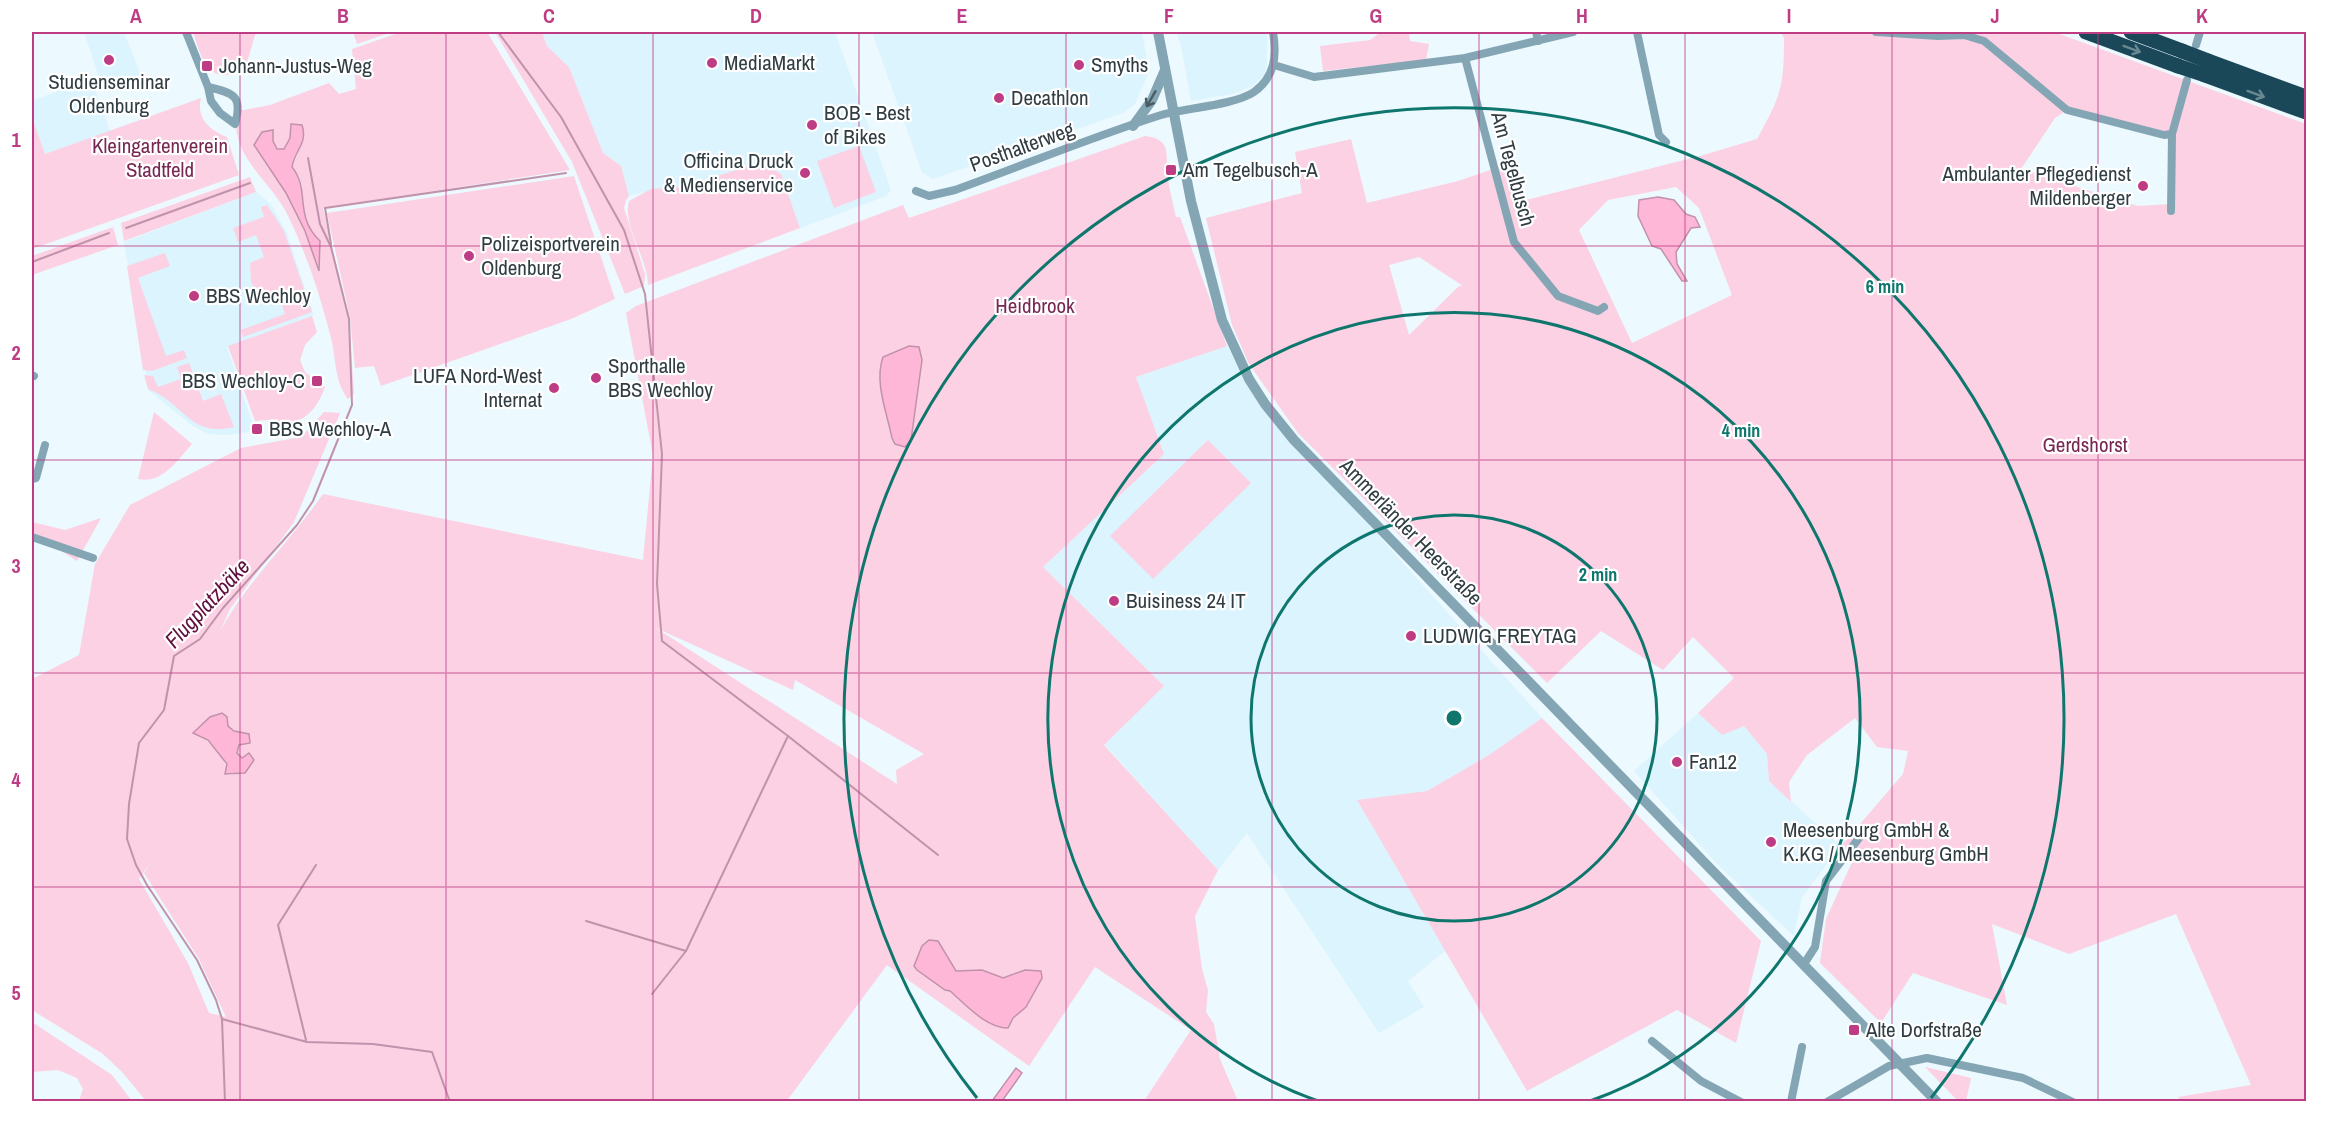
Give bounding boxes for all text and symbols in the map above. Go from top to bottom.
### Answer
text: A [130,2,142,29]
text: B [337,2,349,29]
text: C [543,2,555,29]
text: D [750,2,762,29]
text: E [957,2,968,29]
text: F [1164,2,1174,29]
text: G [1370,2,1382,29]
text: H [1576,2,1588,29]
text: I [1787,2,1791,29]
text: J [1990,2,2000,29]
text: K [2196,2,2208,29]
one-way arrow [2122,44,2141,55]
place label: MediaMarkt [724,48,815,77]
place label: Smyths [1091,50,1148,79]
place label: Johann-Justus-Weg [219,51,372,80]
marker: Studienseminar Oldenburg [102,53,116,67]
marker: MediaMarkt [705,56,719,70]
marker: Smyths [1072,58,1086,72]
marker: Johann-Justus-Weg [200,59,214,73]
place label: Studienseminar Oldenburg [48,67,170,120]
place label: Decathlon [1011,83,1089,112]
one-way arrow [2246,89,2264,100]
one-way arrow [1145,90,1157,107]
marker: Decathlon [992,91,1006,105]
place label: BOB - Best of Bikes [824,98,910,151]
street label: Am Tegelbusch [1484,107,1543,229]
street label: Posthalterweg [966,114,1078,179]
marker: BOB - Best of Bikes [805,118,819,132]
text: 1 [11,126,21,153]
park label: Kleingartenverein Stadtfeld [92,131,228,184]
place label: Officina Druck & Medienservice [664,146,793,199]
place label: Am Tegelbusch-A [1182,155,1318,184]
place label: Ambulanter Pflegedienst Mildenberger [1941,159,2131,212]
marker: Am Tegelbusch-A [1164,163,1178,177]
marker: Officina Druck & Medienservice [798,166,812,180]
marker: Ambulanter Pflegedienst Mildenberger [2136,179,2150,193]
place label: Polizeisportverein Oldenburg [481,229,620,282]
marker: Polizeisportverein Oldenburg [462,249,476,263]
text: 6 min [1866,274,1904,299]
place label: BBS Wechloy [206,281,311,310]
marker: BBS Wechloy [187,289,201,303]
park label: Heidbrook [995,291,1075,320]
text: 2 [11,339,21,366]
place label: Sporthalle BBS Wechloy [608,351,713,404]
place label: LUFA Nord-West Internat [413,361,542,414]
place label: BBS Wechloy-C [182,366,305,395]
marker: Sporthalle BBS Wechloy [589,371,603,385]
marker: BBS Wechloy-C [310,374,324,388]
marker: LUFA Nord-West Internat [547,381,561,395]
place label: BBS Wechloy-A [269,414,392,443]
text: 4 min [1722,418,1760,443]
marker: BBS Wechloy-A [250,422,264,436]
park label: Gerdshorst [2042,430,2128,459]
street label: Ammerländer Heerstraße [1333,451,1489,612]
text: 3 [11,552,21,579]
water label: Flugplatzbäke [158,552,256,654]
text: 2 min [1579,562,1617,587]
place label: Buisiness 24 IT [1126,586,1246,615]
marker: Buisiness 24 IT [1107,594,1121,608]
place label: LUDWIG FREYTAG [1423,621,1577,650]
marker: LUDWIG FREYTAG [1404,629,1418,643]
centre of rings [1444,708,1464,728]
place label: Fan12 [1689,747,1737,776]
marker: Fan12 [1670,755,1684,769]
text: 4 [11,766,21,793]
place label: Meesenburg GmbH & K.KG / Meesenburg GmbH [1783,815,1989,868]
marker: Meesenburg GmbH & K.KG / Meesenburg GmbH [1764,835,1778,849]
text: 5 [11,979,21,1006]
place label: Alte Dorfstraße [1865,1015,1982,1044]
marker: Alte Dorfstraße [1847,1023,1861,1037]

